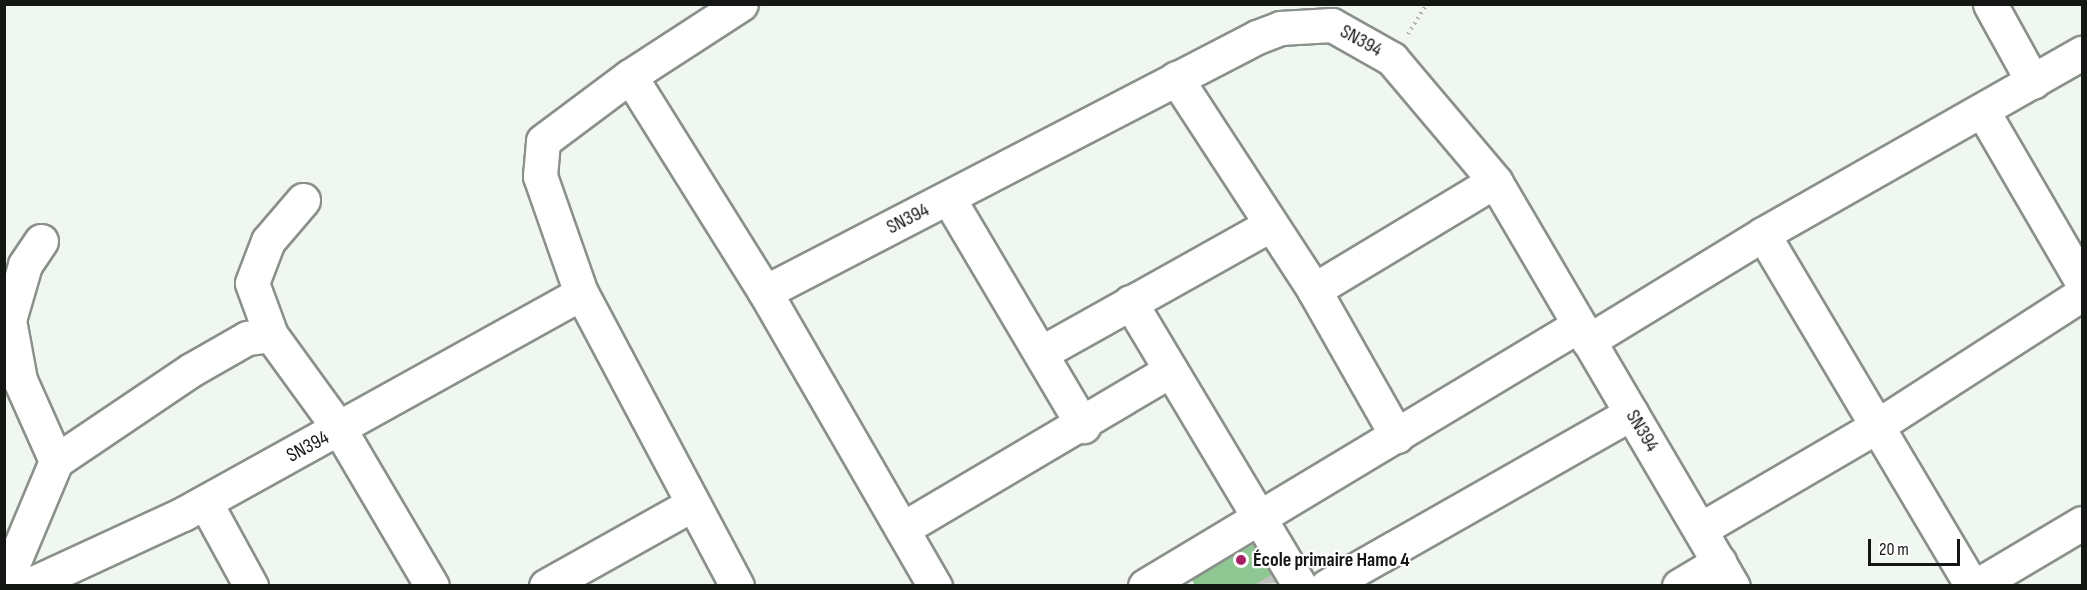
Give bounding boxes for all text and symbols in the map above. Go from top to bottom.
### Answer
street label: SN394 [1336,20,1386,62]
street label: SN394 [883,198,933,240]
street label: SN394 [1620,406,1664,456]
street label: SN394 [283,426,333,468]
scale bar [1871,527,1962,565]
text: 20 m [1879,539,1909,560]
place label: École primaire Hamo 4 [1253,548,1410,572]
marker: École primaire Hamo 4 [1234,553,1248,567]

